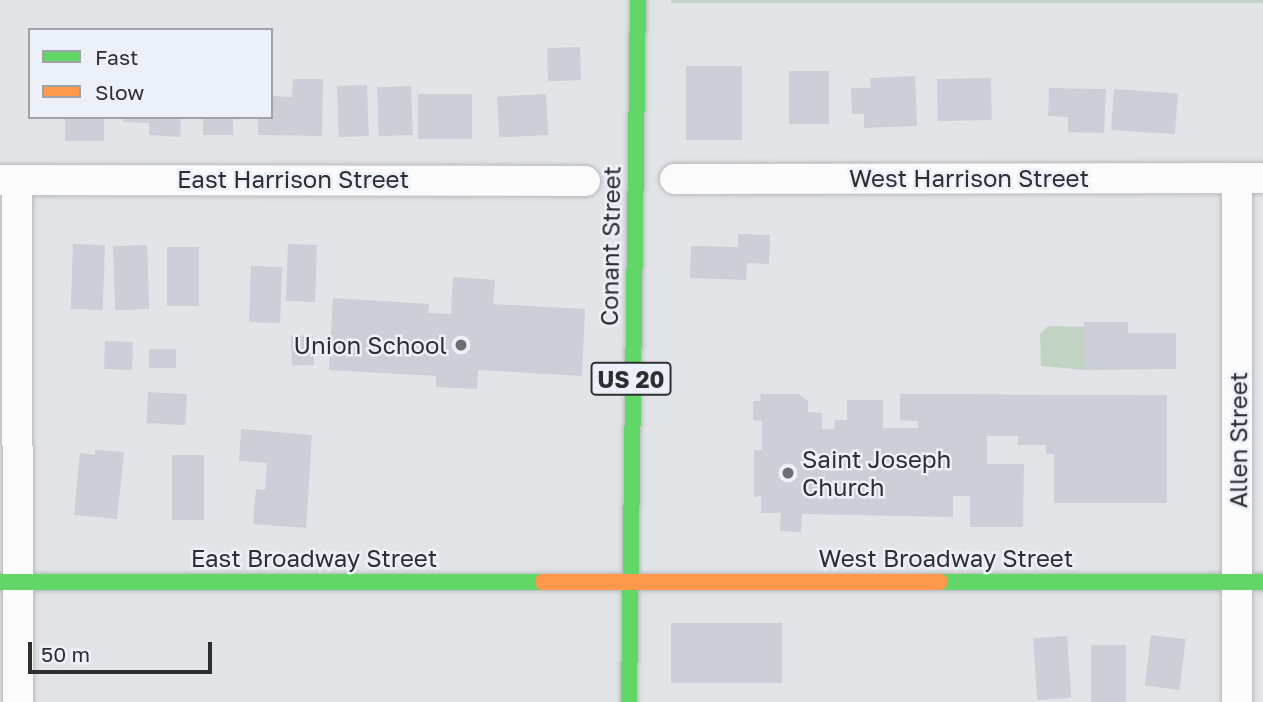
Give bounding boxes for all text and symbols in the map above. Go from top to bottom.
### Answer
legend [28,28,273,119]
text: Fast [95,44,138,70]
text: Slow [95,79,144,105]
street label: West Harrison Street [849,164,1089,192]
street label: East Harrison Street [177,165,409,193]
street label: Conant Street [594,166,626,326]
place label: Union School [293,331,447,359]
marker: Union School [453,337,469,353]
road number: US 20 [589,360,673,398]
street label: Allen Street [1224,372,1252,508]
place label: Saint Joseph Church [802,445,951,501]
marker: Saint Joseph Church [780,465,796,481]
street label: East Broadway Street [191,544,437,572]
street label: West Broadway Street [819,544,1073,572]
scale bar [32,628,215,672]
text: 50 m [41,641,90,667]

